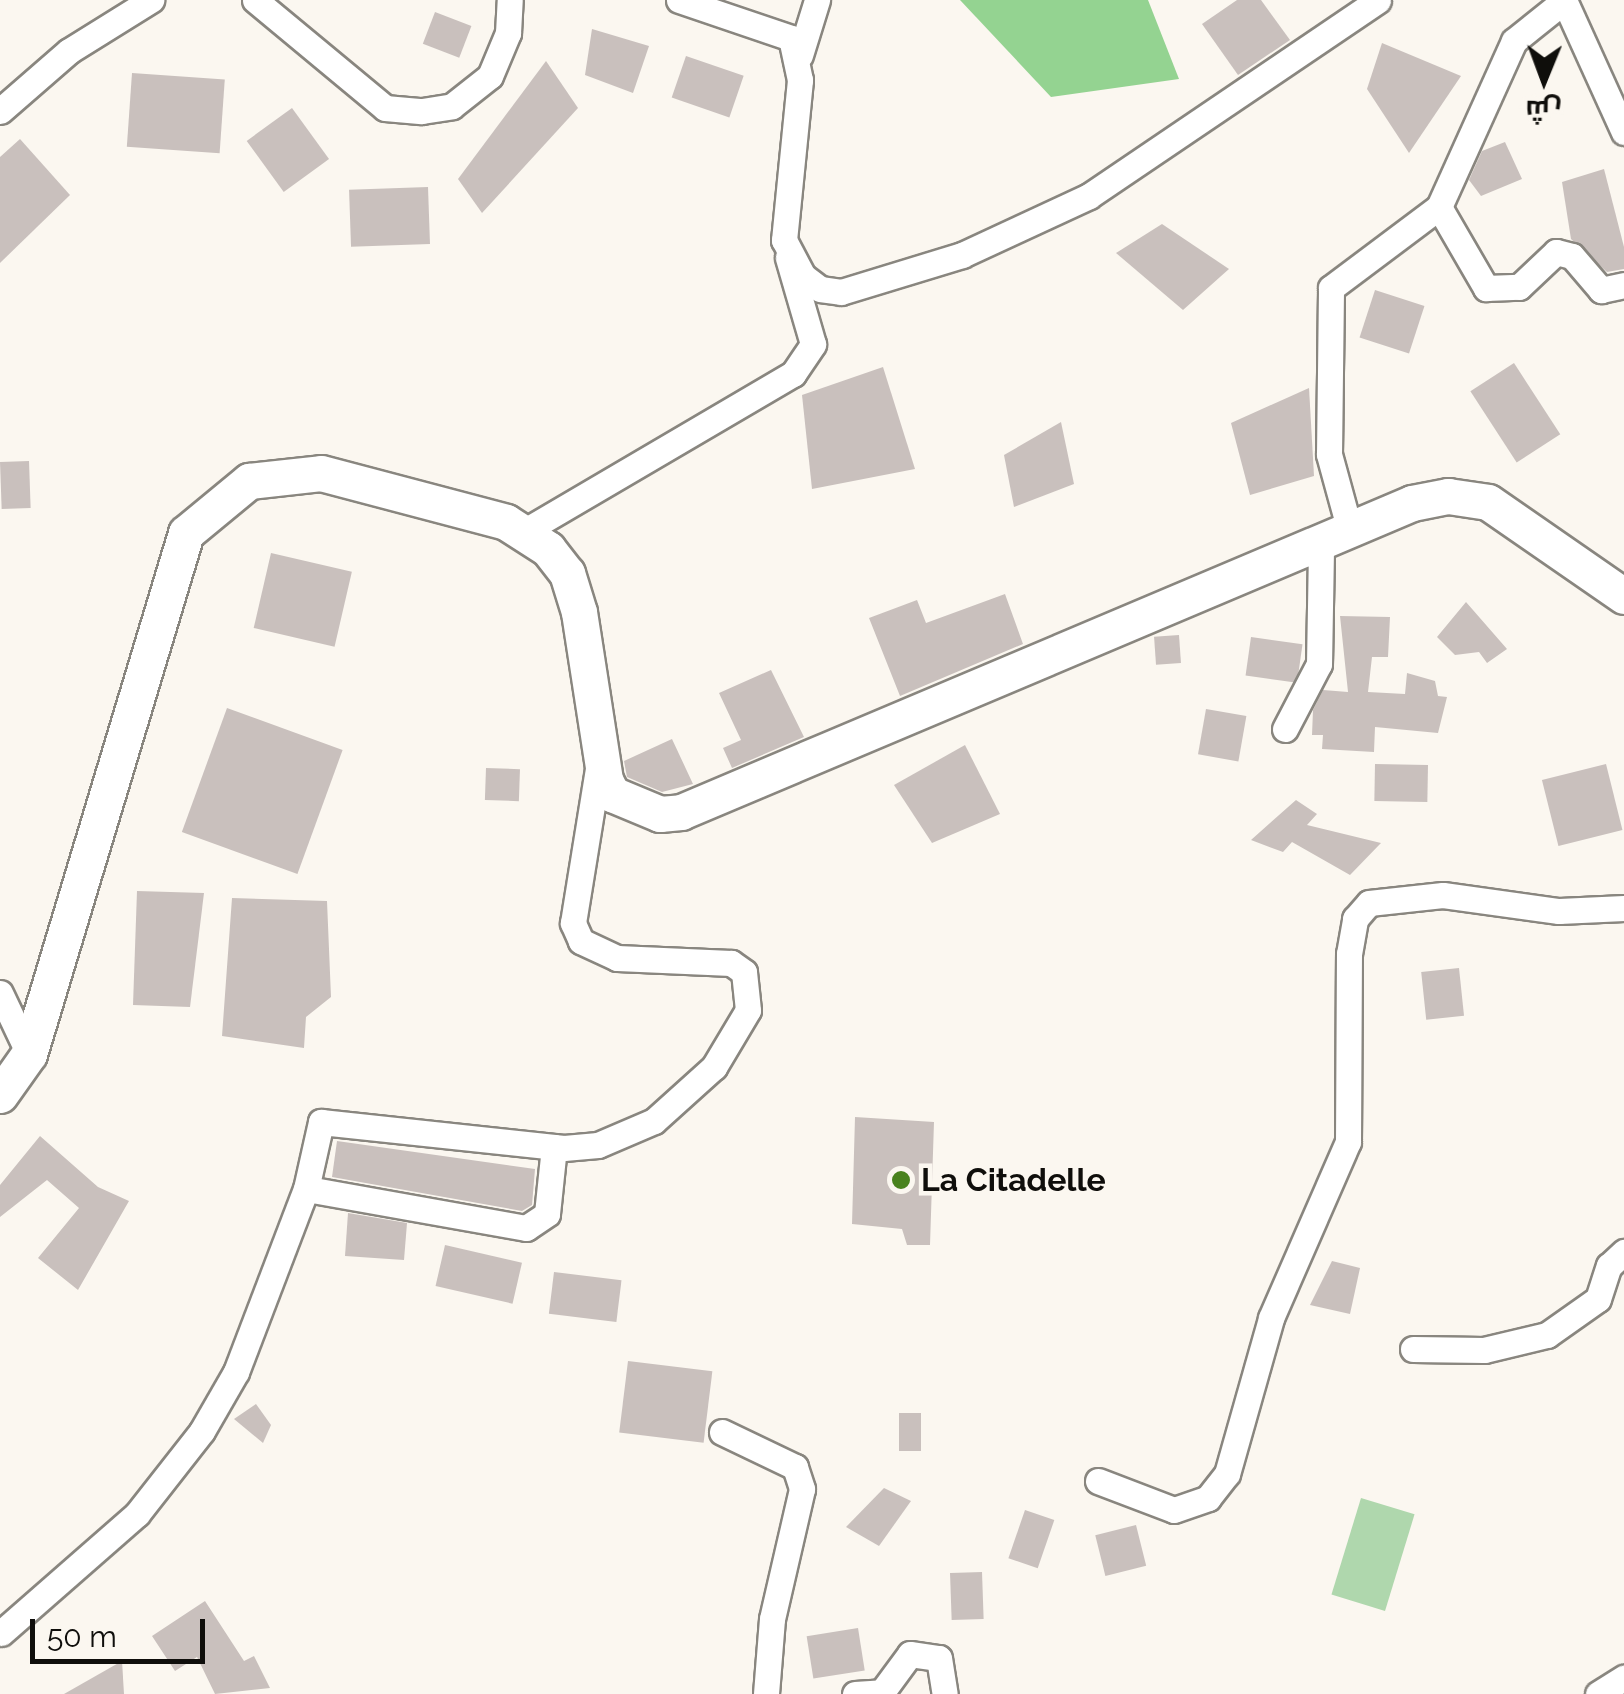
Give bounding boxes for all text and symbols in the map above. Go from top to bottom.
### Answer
north arrow [1494,30,1594,130]
text: ش [1525,94,1562,127]
place label: La Citadelle [921,1161,1106,1199]
marker: La Citadelle [890,1169,912,1191]
scale bar [35,1599,210,1661]
text: 50 m [47,1619,117,1654]

